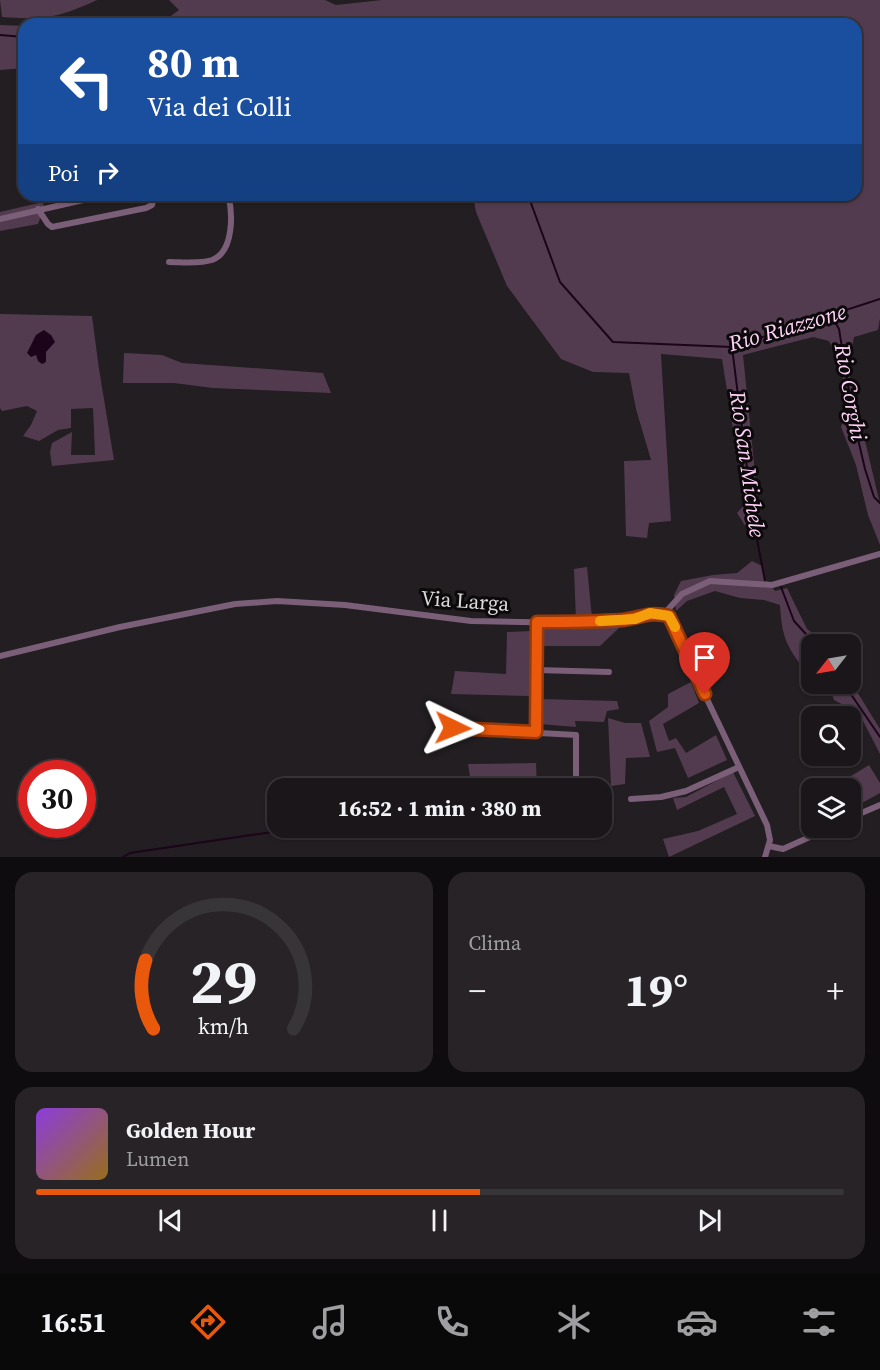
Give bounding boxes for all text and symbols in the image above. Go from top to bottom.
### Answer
text: 80 m [147,33,240,91]
icon: left [48,42,126,120]
text: Via dei Colli [147,88,292,125]
icon: right [91,156,124,189]
text: Poi [48,158,79,188]
water label: Rio Riazzone [724,296,849,358]
water label: Rio Corghi [828,340,874,443]
water label: Rio San Michele [723,388,773,539]
street label: Via Larga [420,583,510,618]
pin [679,632,730,694]
north arrow [801,634,861,694]
map controls [801,634,861,838]
icon: arrive [688,641,721,674]
position arrow [421,696,485,760]
button: search [801,706,861,766]
speed limit sign: 30 [18,760,96,838]
button: layers [801,778,861,838]
text: 16:52 · 1 min · 380 m [338,793,541,823]
text: Clima [469,929,521,957]
text: 29 [190,938,258,1024]
text: 19° [624,959,688,1021]
text: − [469,968,486,1013]
text: + [826,968,844,1013]
text: km/h [198,1012,249,1041]
text: Golden Hour [126,1115,255,1145]
text: Lumen [126,1145,189,1173]
icon: previous [154,1204,187,1237]
icon: pause [423,1204,456,1237]
icon: next [693,1204,726,1237]
icon: directions [187,1301,229,1343]
icon: music [309,1301,351,1343]
icon: phone [431,1301,473,1343]
icon: climate [553,1301,595,1343]
icon: car [676,1301,718,1343]
icon: filters [798,1301,840,1343]
text: 16:51 [40,1304,107,1341]

